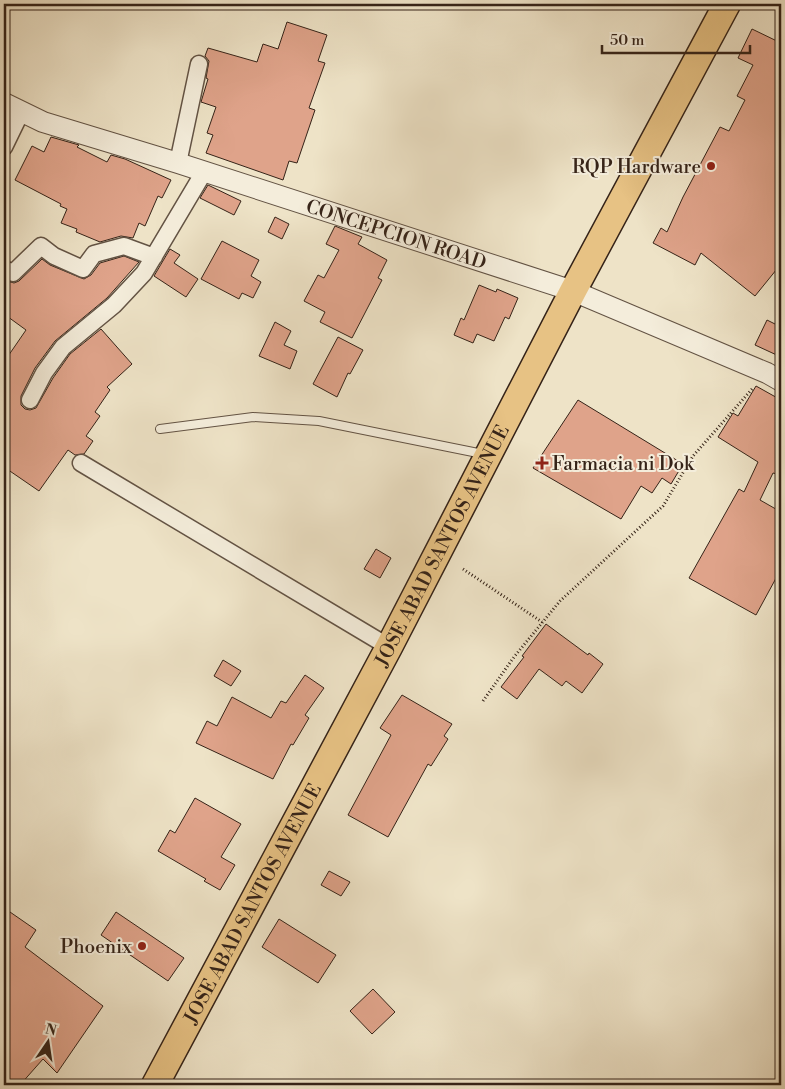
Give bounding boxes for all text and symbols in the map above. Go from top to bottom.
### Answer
scale bar [602,22,750,54]
text: 50 m [610,31,644,50]
place label: RQP Hardware [572,155,701,179]
marker: RQP Hardware [705,160,717,172]
street label: CONCEPCION ROAD [303,194,489,275]
street label: JOSE ABAD SANTOS AVENUE [369,421,515,672]
place label: Farmacia ni Dok [552,452,695,476]
marker: Farmacia ni Dok [536,457,548,469]
street label: JOSE ABAD SANTOS AVENUE [179,779,327,1029]
place label: Phoenix [60,935,132,959]
marker: Phoenix [136,940,148,952]
north arrow [22,1016,72,1066]
text: N [43,1020,58,1040]

